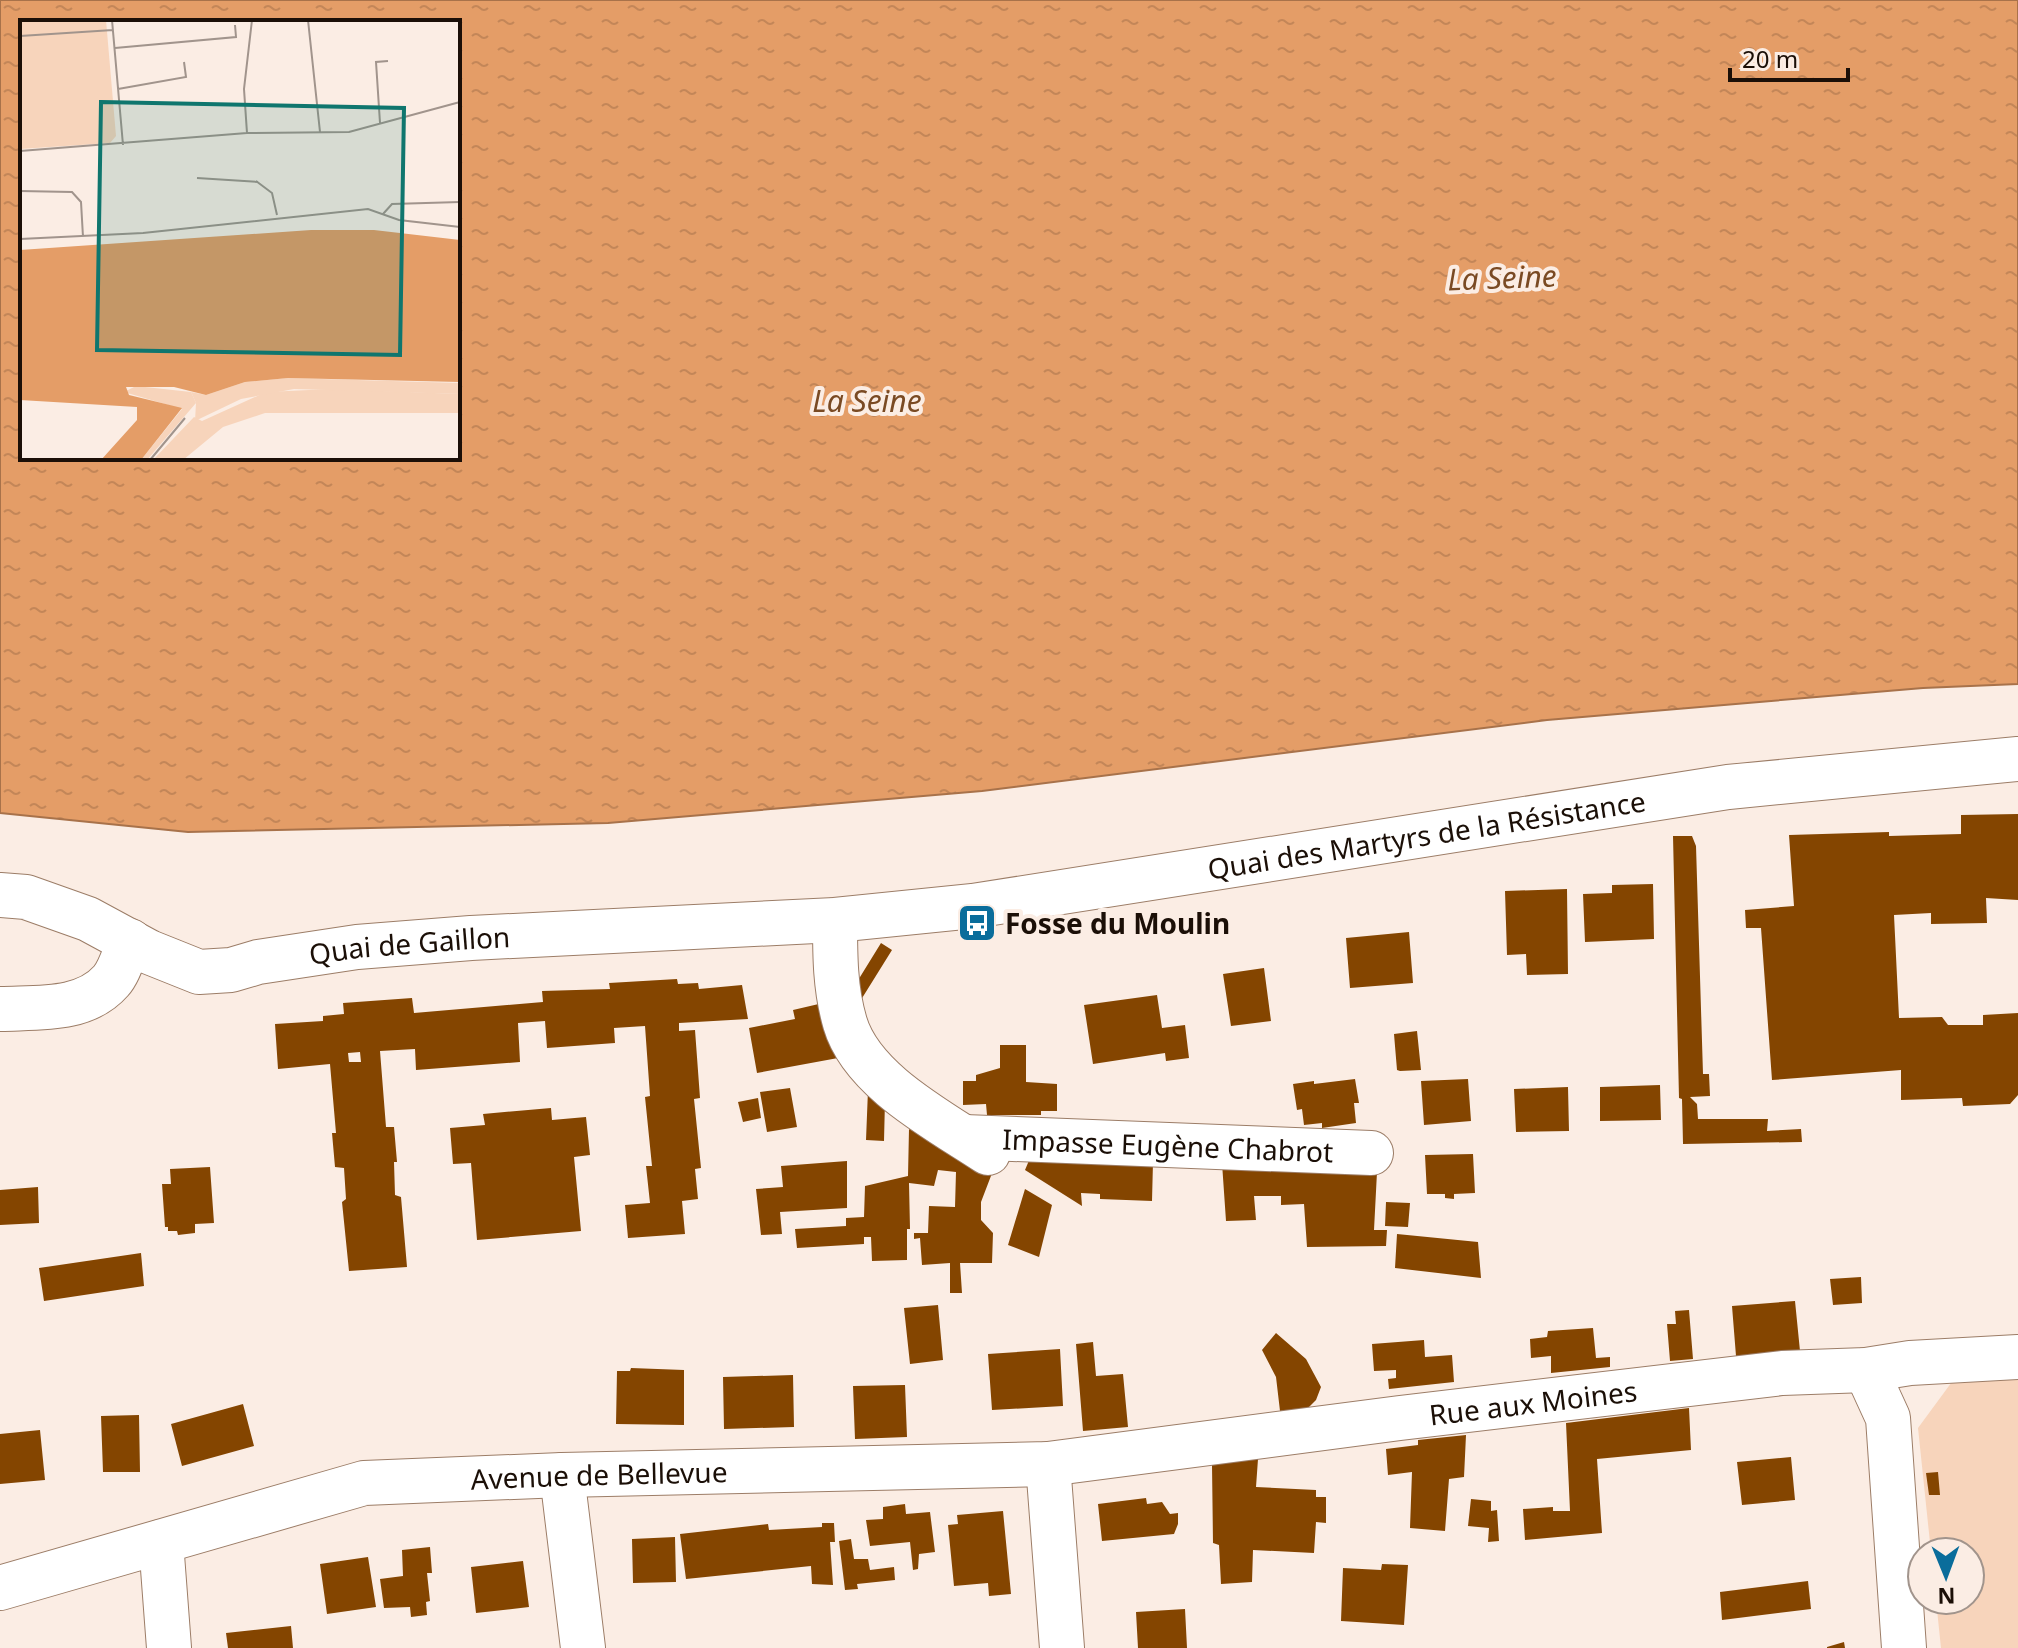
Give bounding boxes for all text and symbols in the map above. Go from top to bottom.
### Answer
inset map [20,20,460,460]
scale bar [1730,32,1848,82]
text: 20 m [1742,42,1798,75]
water label: La Seine [1447,255,1557,299]
water label: La Seine [812,380,922,421]
street label: Quai des Martyrs de la Résistance [1205,781,1648,888]
bus stop icon: Fosse du Moulin [956,902,998,944]
place label: Fosse du Moulin [1005,904,1230,942]
street label: Quai de Gaillon [306,917,511,973]
street label: Impasse Eugène Chabrot [1002,1120,1334,1170]
street label: Rue aux Moines [1427,1371,1639,1433]
street label: Avenue de Bellevue [470,1452,728,1498]
north arrow [1906,1536,1986,1616]
text: N [1937,1582,1956,1612]

